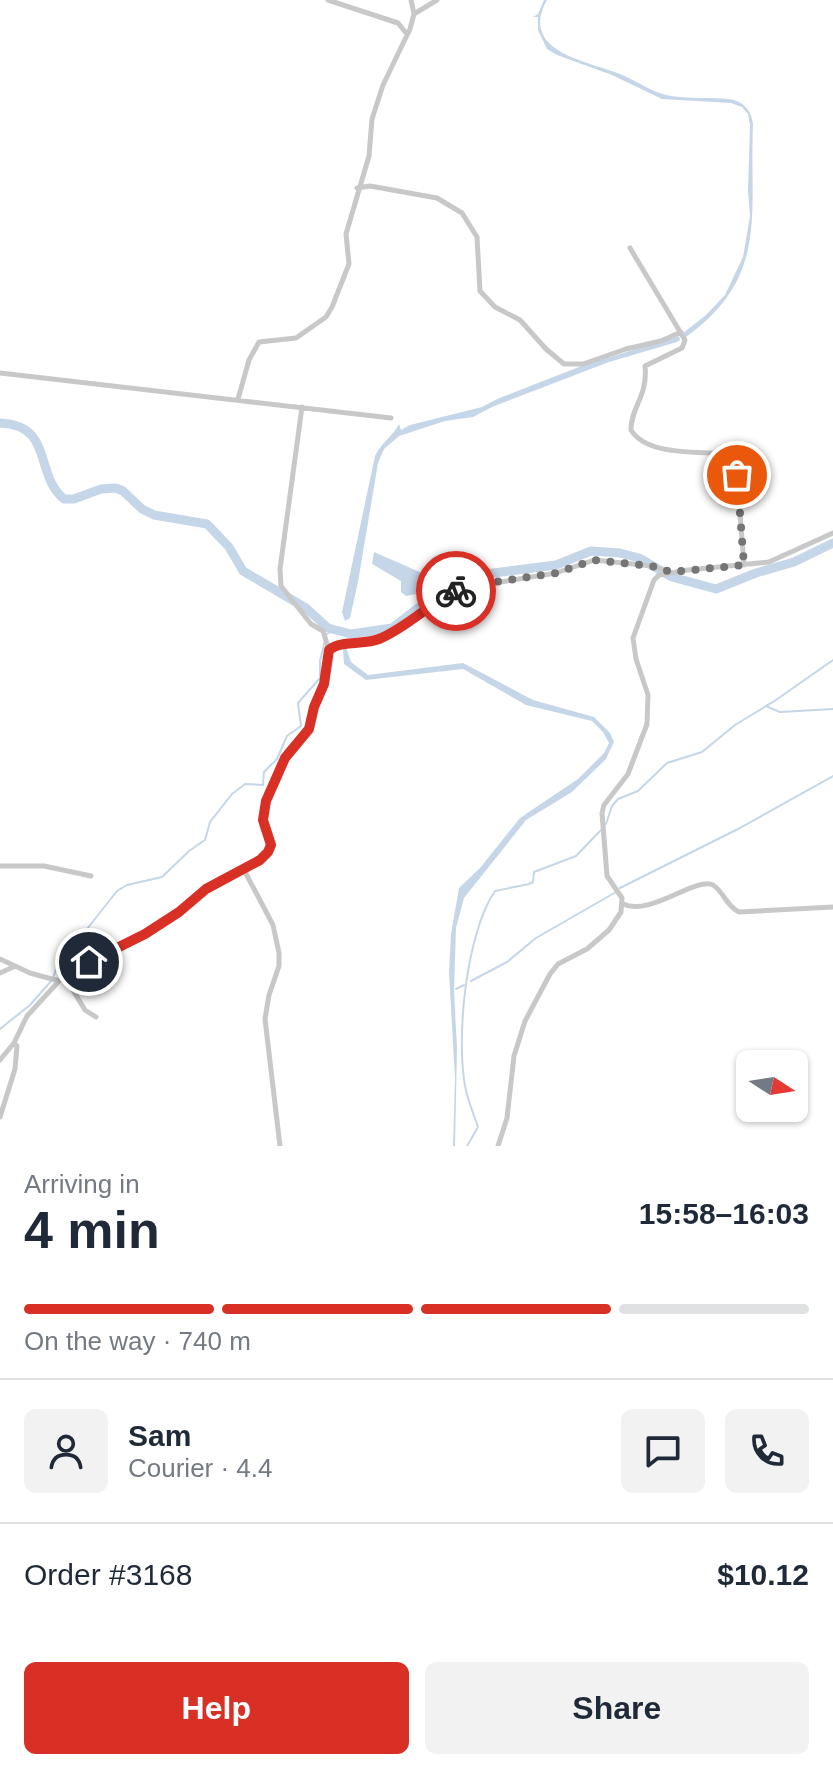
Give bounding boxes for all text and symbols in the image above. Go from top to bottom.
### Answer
pin [703,441,771,509]
icon: bag [715,453,759,497]
courier [416,551,496,631]
icon: bike [434,569,478,613]
pin [55,928,123,996]
icon: home [67,940,111,984]
north arrow [736,1050,808,1122]
map controls [736,1050,808,1122]
text: Arriving in [24,1169,140,1199]
text: 15:58–16:03 [639,1197,809,1230]
text: 4 min [24,1201,160,1259]
text: On the way · 740 m [24,1326,251,1356]
button: person [24,1409,108,1493]
button: chat [621,1409,705,1493]
button: phone [725,1409,809,1493]
text: Sam [128,1419,191,1452]
text: Courier · 4.4 [128,1453,273,1483]
text: Order #3168 [24,1558,192,1591]
text: $10.12 [717,1558,809,1591]
button: Help [24,1662,409,1754]
button: Share [425,1662,809,1754]

